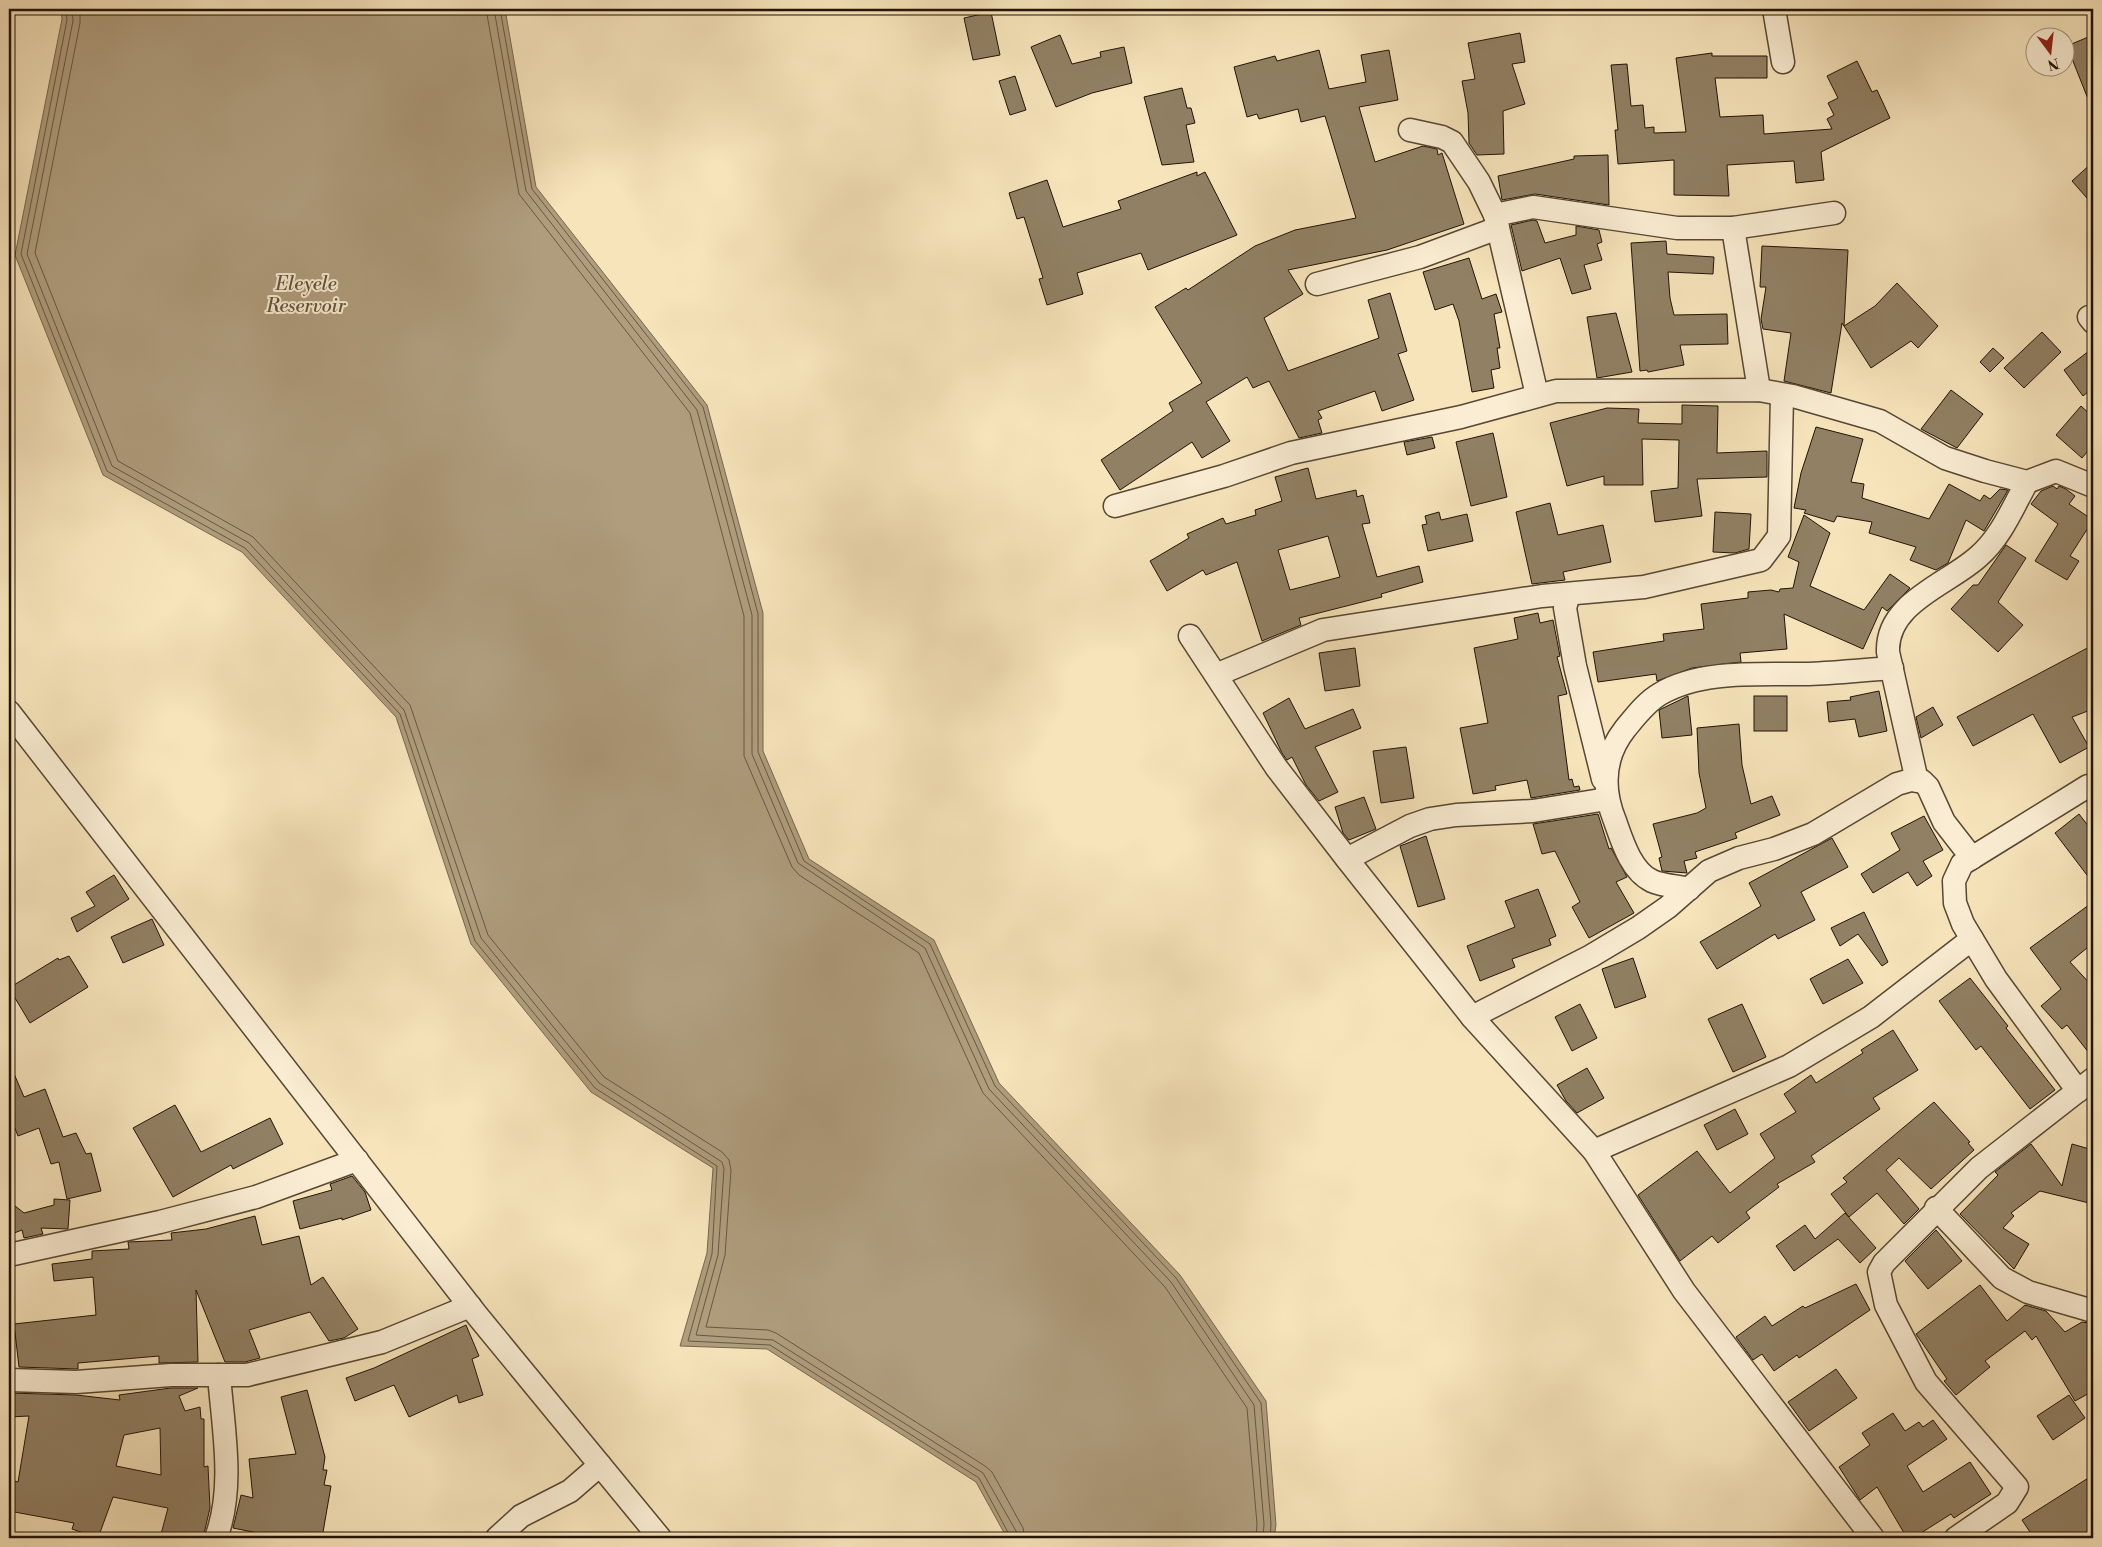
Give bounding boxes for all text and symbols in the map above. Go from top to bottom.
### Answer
north arrow [2024,28,2074,78]
text: N [2045,53,2061,74]
water label: Eleyele Reservoir [265,272,347,318]

